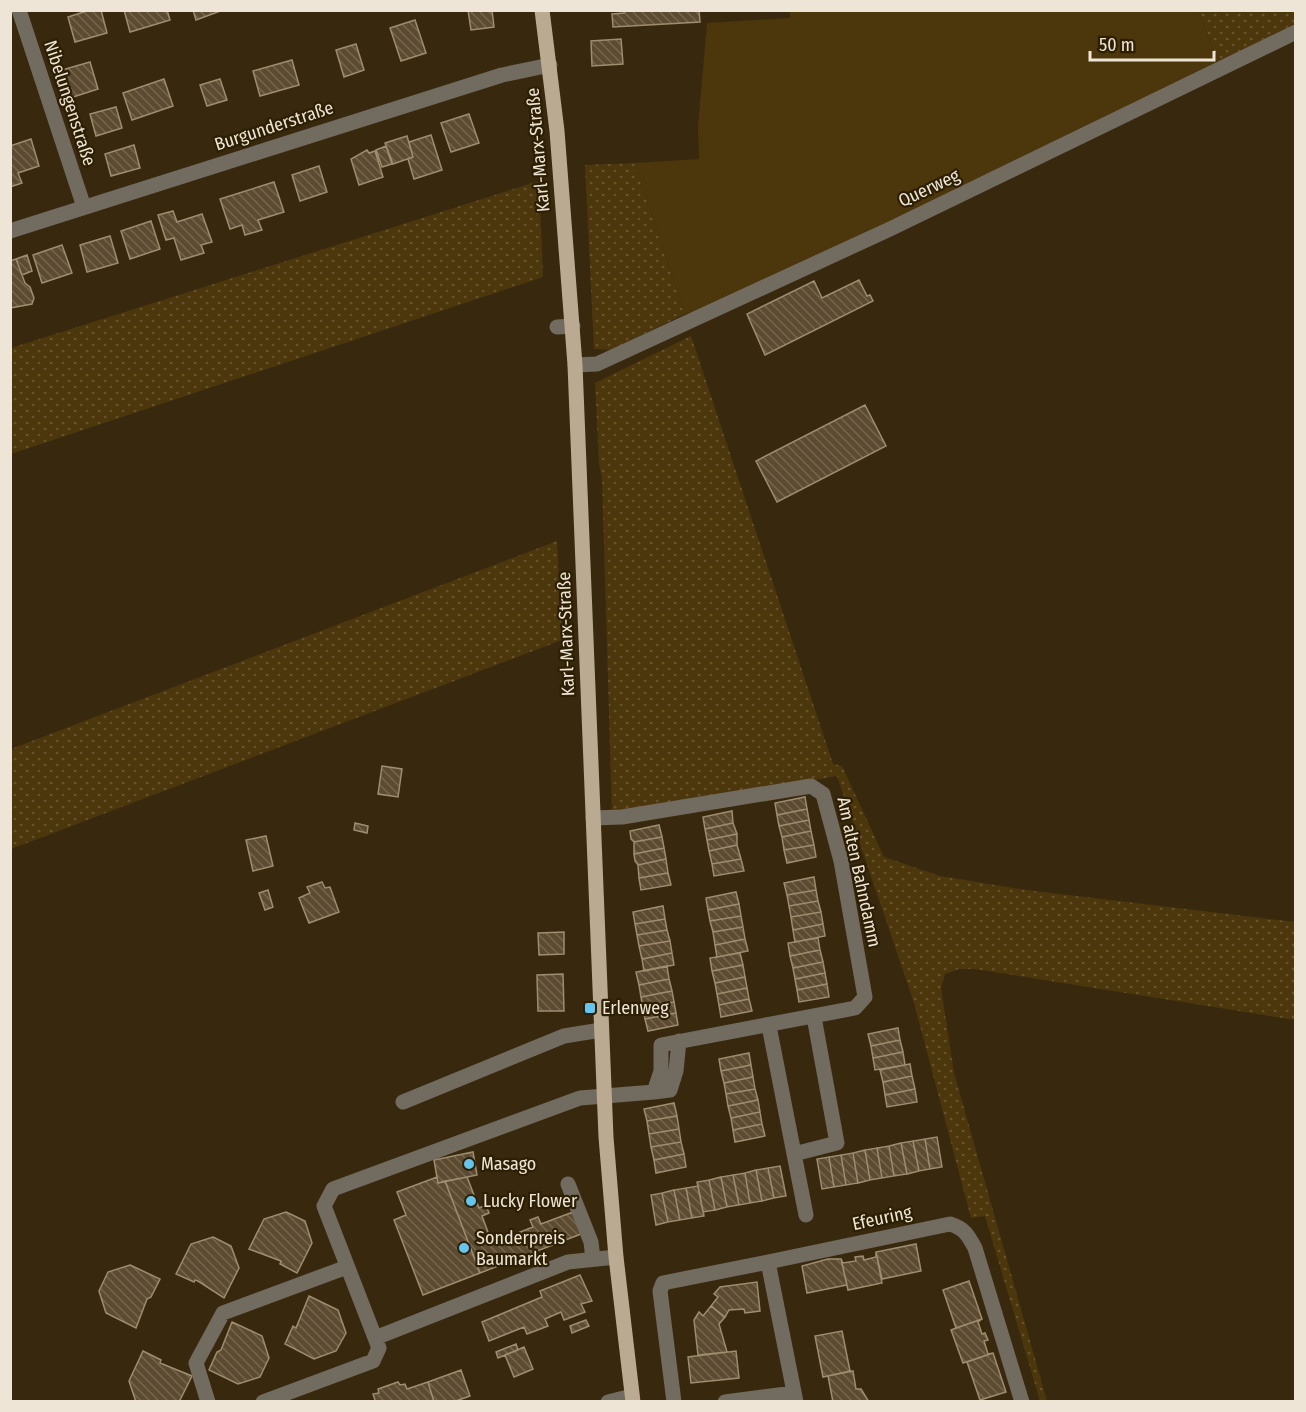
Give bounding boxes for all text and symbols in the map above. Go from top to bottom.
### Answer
scale bar [1090,24,1214,62]
text: 50 m [1099,34,1135,56]
street label: Nibelungenstraße [39,37,101,169]
street label: Karl-Marx-Straße [522,87,554,213]
street label: Burgunderstraße [212,96,336,156]
street label: Querweg [895,164,964,212]
street label: Karl-Marx-Straße [553,571,579,697]
street label: Am alten Bahndamm [832,795,886,949]
place label: Erlenweg [602,997,669,1019]
marker: Erlenweg [583,1001,597,1015]
place label: Masago [481,1153,536,1175]
marker: Masago [462,1157,476,1171]
place label: Lucky Flower [483,1190,578,1212]
marker: Lucky Flower [464,1194,478,1208]
street label: Efeuring [850,1201,914,1235]
place label: Sonderpreis Baumarkt [476,1227,565,1270]
marker: Sonderpreis Baumarkt [457,1241,471,1255]

